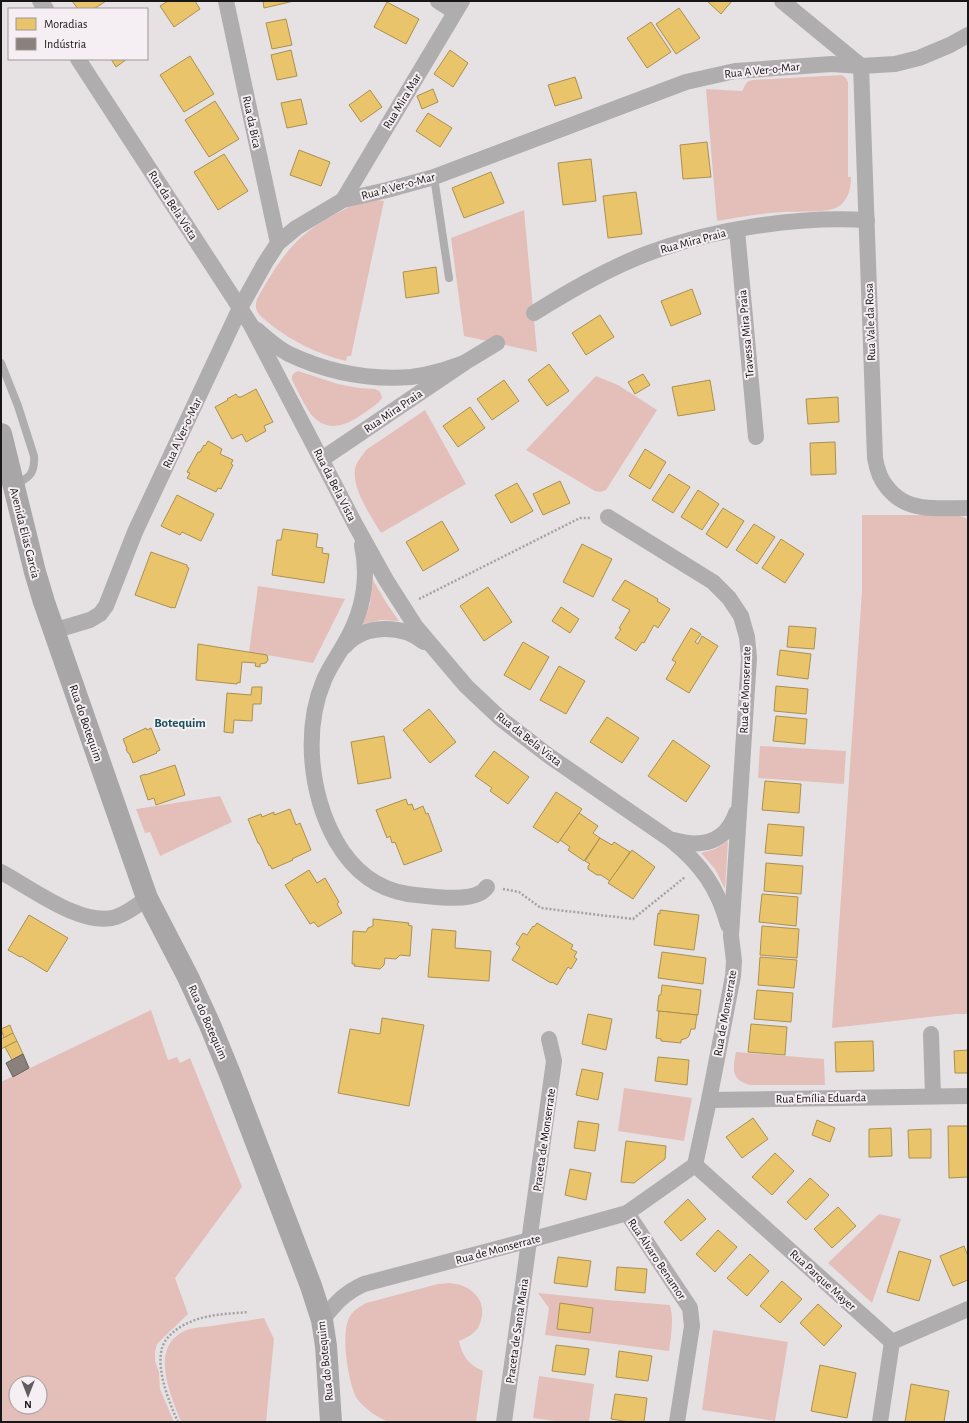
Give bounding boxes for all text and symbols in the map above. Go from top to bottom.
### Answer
legend [8,8,148,60]
text: Moradias [44,18,87,30]
text: Indústria [44,38,87,50]
street label: Rua A Ver-o-Mar [724,60,800,80]
street label: Rua Mira Mar [381,71,423,131]
street label: Rua da Bica [241,95,263,150]
street label: Rua da Bela Vista [146,168,200,242]
street label: Rua A Ver-o-Mar [360,170,436,202]
street label: Rua Mira Praia [659,226,728,256]
street label: Rua Vale da Rosa [863,282,877,361]
street label: Travessa Mira Praia [736,289,756,379]
street label: Rua Mira Praia [362,387,425,435]
street label: Rua A Ver-o-Mar [161,396,203,470]
street label: Rua da Bela Vista [312,447,359,524]
street label: Avenida Elias Garcia [8,486,42,580]
street label: Rua de Monserrate [737,646,753,734]
street label: Rua do Botequim [67,683,105,763]
street label: Rua da Bela Vista [494,710,564,769]
district label: Botequim [154,717,206,730]
street label: Rua de Monserrate [712,969,738,1057]
street label: Rua do Botequim [186,983,230,1061]
street label: Praceta de Monserrate [531,1088,557,1192]
street label: Rua Emília Eduarda [776,1091,867,1105]
street label: Rua Álvaro Benamor [626,1216,689,1302]
street label: Rua de Monserrate [454,1232,542,1266]
street label: Rua Parque Mayer [787,1247,858,1313]
street label: Praceta de Santa Maria [504,1277,530,1384]
street label: Rua do Botequim [315,1320,335,1402]
north arrow [8,1375,48,1415]
text: N [24,1399,32,1410]

